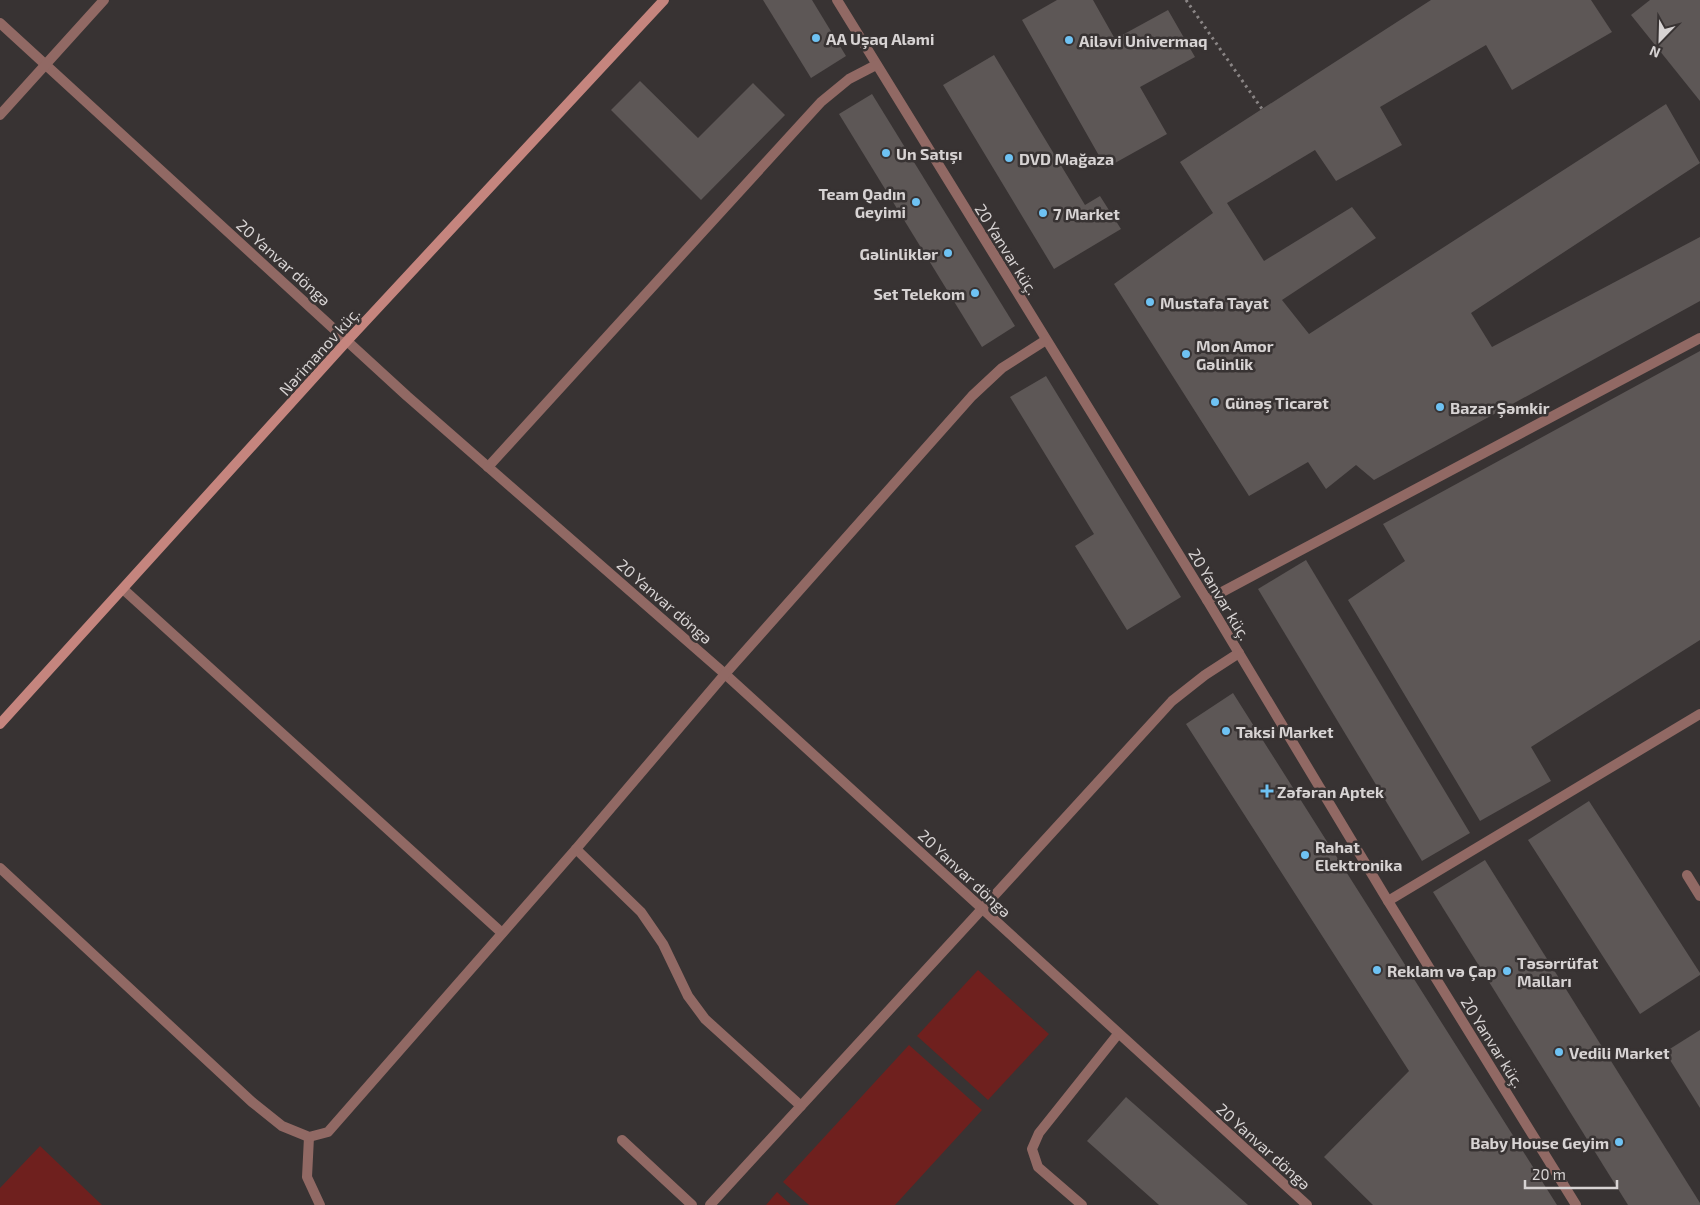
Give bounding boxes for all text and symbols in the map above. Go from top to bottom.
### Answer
north arrow [1635,15,1685,65]
place label: AA Uşaq Aləmi [826,29,934,50]
place label: Ailəvi Univermaq [1079,31,1208,50]
marker: AA Uşaq Aləmi [810,32,822,44]
marker: Ailəvi Univermaq [1063,34,1075,46]
text: N [1647,43,1663,62]
place label: Un Satışı [896,144,962,165]
marker: Un Satışı [880,147,892,159]
place label: DVD Mağaza [1019,149,1114,168]
marker: DVD Mağaza [1003,152,1015,164]
place label: Team Qadın Geyimi [819,184,906,222]
marker: Team Qadın Geyimi [910,196,922,208]
street label: 20 Yanvar küç. [971,200,1043,299]
place label: 7 Market [1053,204,1120,223]
marker: 7 Market [1037,207,1049,219]
street label: 20 Yanvar döngə [233,215,335,309]
place label: Gəlinliklər [860,244,938,263]
marker: Gəlinliklər [942,247,954,259]
place label: Set Telekom [873,284,965,303]
marker: Set Telekom [969,287,981,299]
place label: Mustafa Tayat [1160,293,1269,313]
marker: Mustafa Tayat [1144,296,1156,308]
street label: Nərimanov küç. [275,303,364,400]
place label: Mon Amor Gəlinlik [1196,336,1274,373]
marker: Mon Amor Gəlinlik [1180,348,1192,360]
place label: Günəş Ticarət [1225,393,1329,414]
marker: Günəş Ticarət [1209,396,1221,408]
place label: Bazar Şəmkir [1450,398,1550,419]
marker: Bazar Şəmkir [1434,401,1446,413]
street label: 20 Yanvar küç. [1184,545,1255,644]
street label: 20 Yanvar döngə [613,554,717,648]
place label: Taksi Market [1236,722,1334,741]
marker: Taksi Market [1220,725,1232,737]
place label: Zəfəran Aptek [1277,782,1384,801]
marker: Zəfəran Aptek [1261,785,1273,797]
street label: 20 Yanvar döngə [915,825,1015,921]
place label: Rahat Elektronika [1315,837,1402,874]
marker: Rahat Elektronika [1299,849,1311,861]
place label: Təsərrüfat Malları [1517,953,1599,990]
place label: Reklam və Çap [1387,961,1496,982]
marker: Reklam və Çap [1371,964,1383,976]
marker: Təsərrüfat Malları [1501,965,1513,977]
street label: 20 Yanvar küç. [1457,993,1529,1092]
place label: Vedili Market [1569,1043,1670,1062]
marker: Vedili Market [1553,1046,1565,1058]
street label: 20 Yanvar döngə [1213,1099,1315,1193]
place label: Baby House Geyim [1470,1133,1609,1153]
marker: Baby House Geyim [1613,1136,1625,1148]
scale bar [1525,1158,1618,1190]
text: 20 m [1532,1165,1566,1183]

